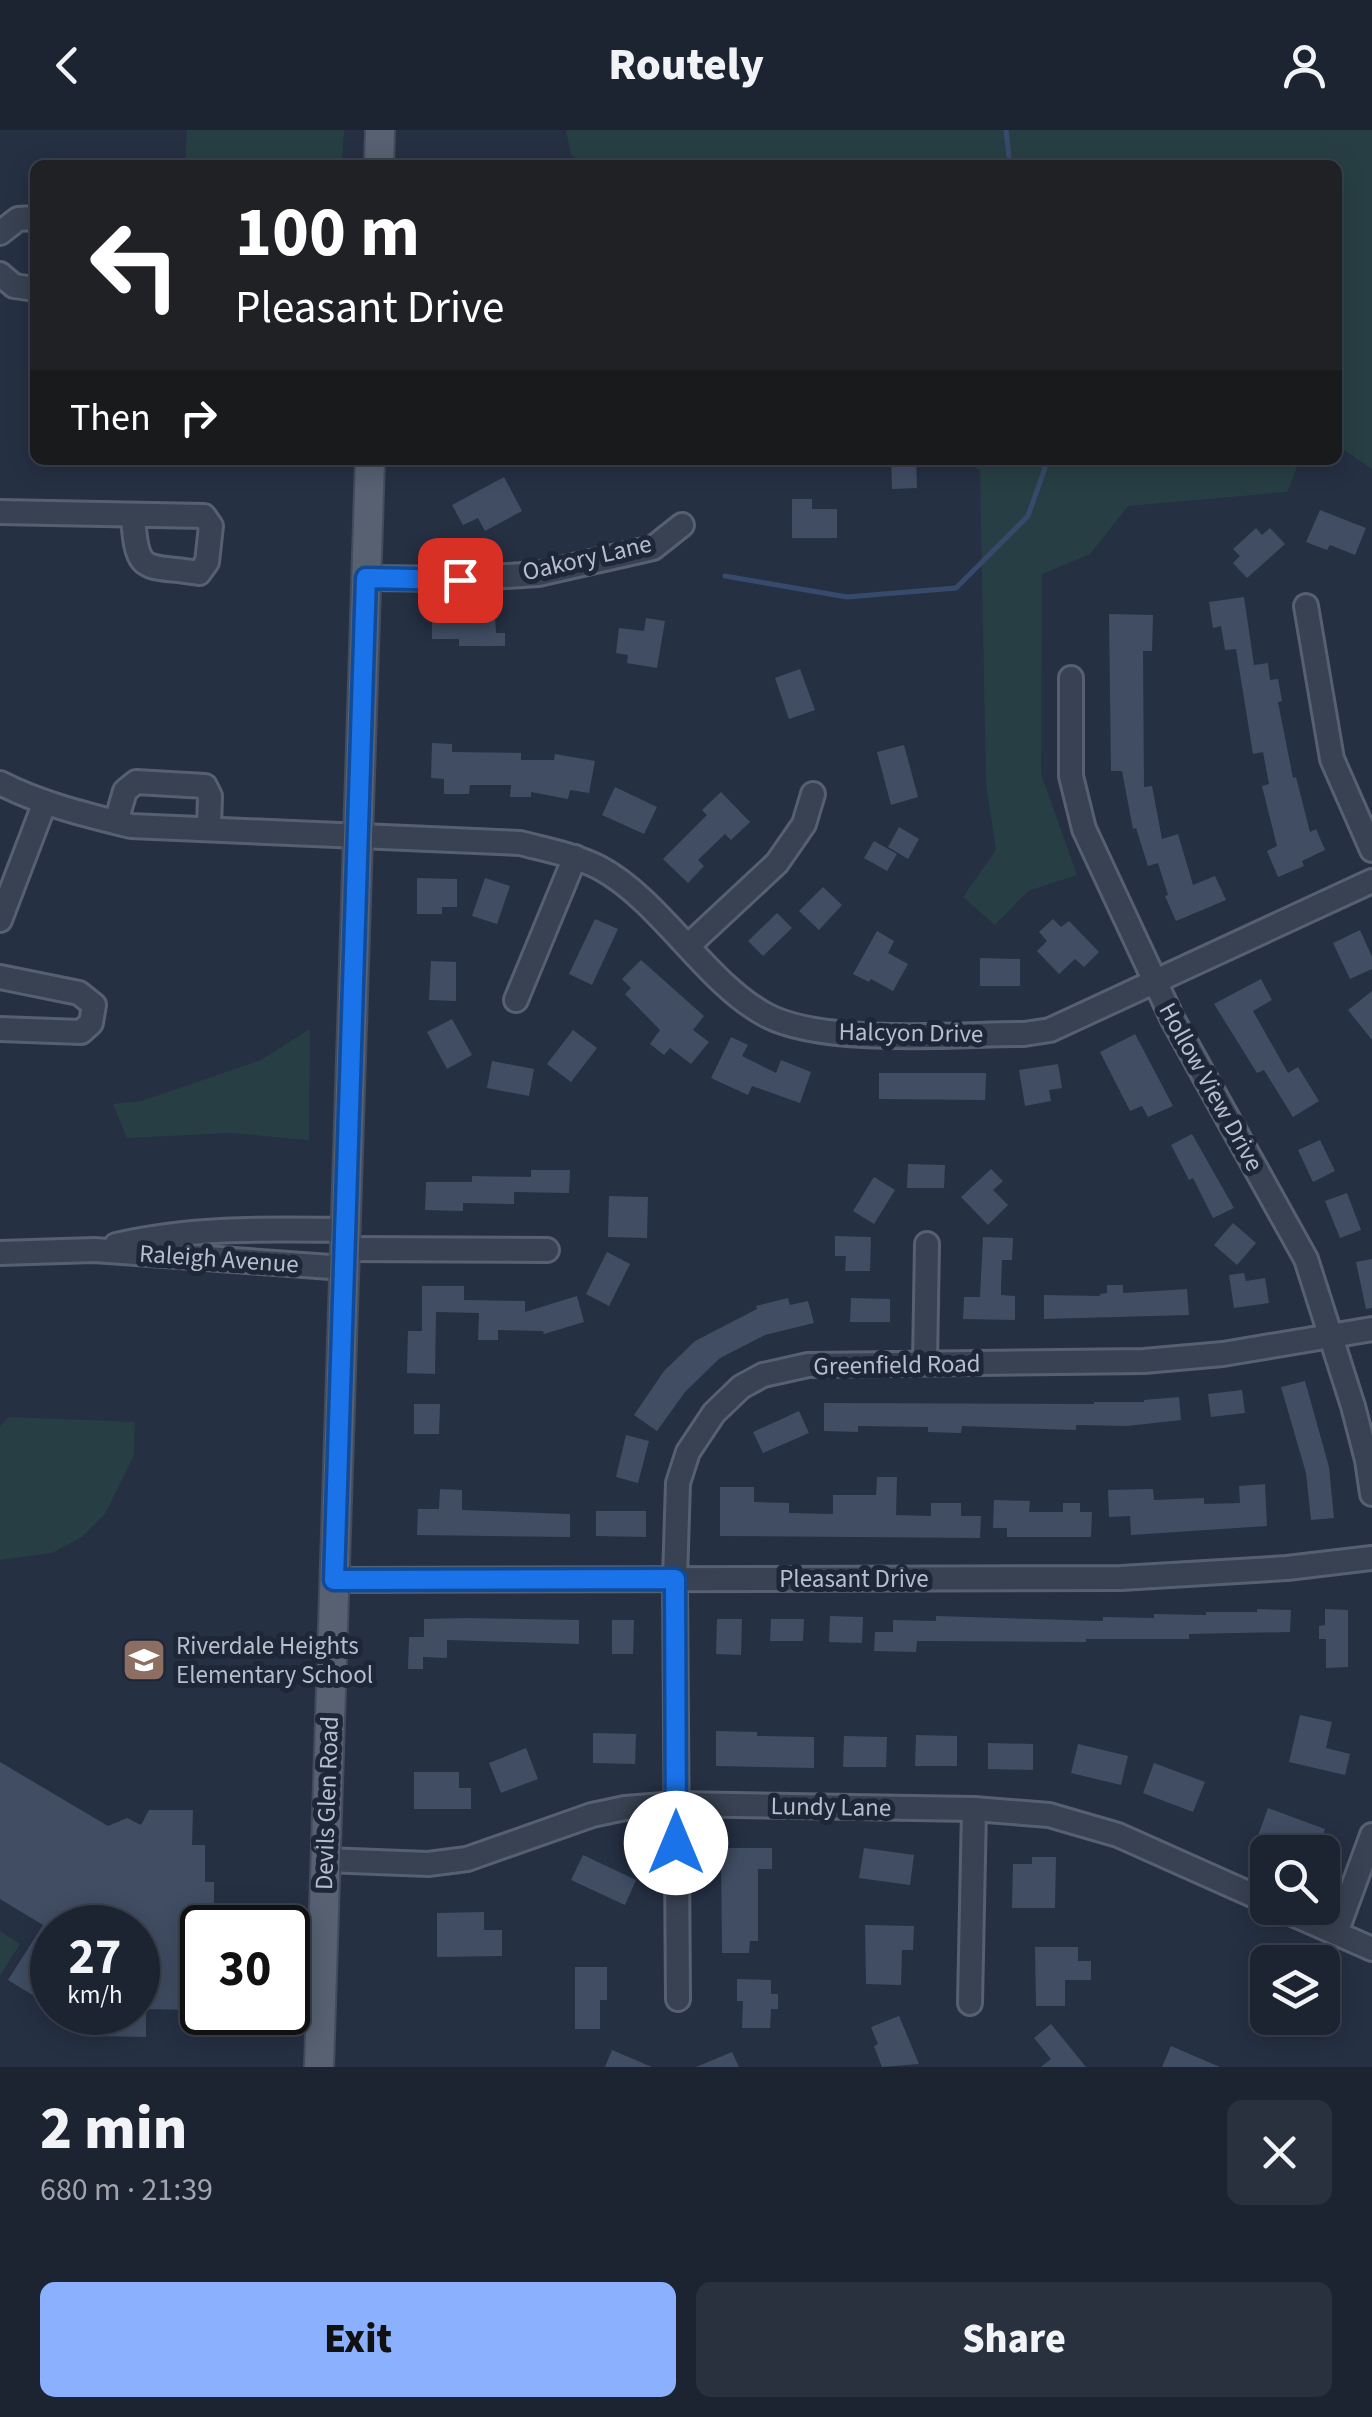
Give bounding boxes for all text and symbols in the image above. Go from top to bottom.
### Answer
text: Routely [608,33,764,97]
icon: back [40,38,95,93]
icon: person [1277,38,1332,93]
text: 100 m [235,183,420,283]
icon: left [70,200,200,330]
text: Pleasant Drive [235,276,504,340]
icon: right [171,390,226,445]
text: Then [70,391,151,445]
street label: Oakory Lane [519,526,655,590]
pin [418,538,503,623]
icon: arrive [433,553,488,608]
street label: Hollow View Drive [1150,996,1272,1178]
street label: Halcyon Drive [838,1014,984,1052]
street label: Raleigh Avenue [138,1235,300,1283]
street label: Greenfield Road [813,1346,981,1384]
street label: Pleasant Drive [779,1561,929,1597]
place label: Riverdale Heights Elementary School [176,1628,373,1693]
school or university icon: Riverdale Heights Elementary School [121,1637,167,1683]
street label: Devils Glen Road [306,1715,348,1891]
street label: Lundy Lane [770,1788,892,1826]
position arrow [624,1791,728,1895]
map controls [1250,1835,1340,2035]
button: search [1250,1835,1340,1925]
speed limit sign: 30 [180,1905,310,2035]
text: 27 [69,1922,121,1993]
button: layers [1250,1945,1340,2035]
text: km/h [67,1977,123,2013]
text: 2 min [40,2087,187,2172]
button: close [1227,2100,1332,2205]
text: 680 m · 21:39 [40,2167,213,2213]
button: Exit [40,2282,676,2397]
button: Share [696,2282,1332,2397]

